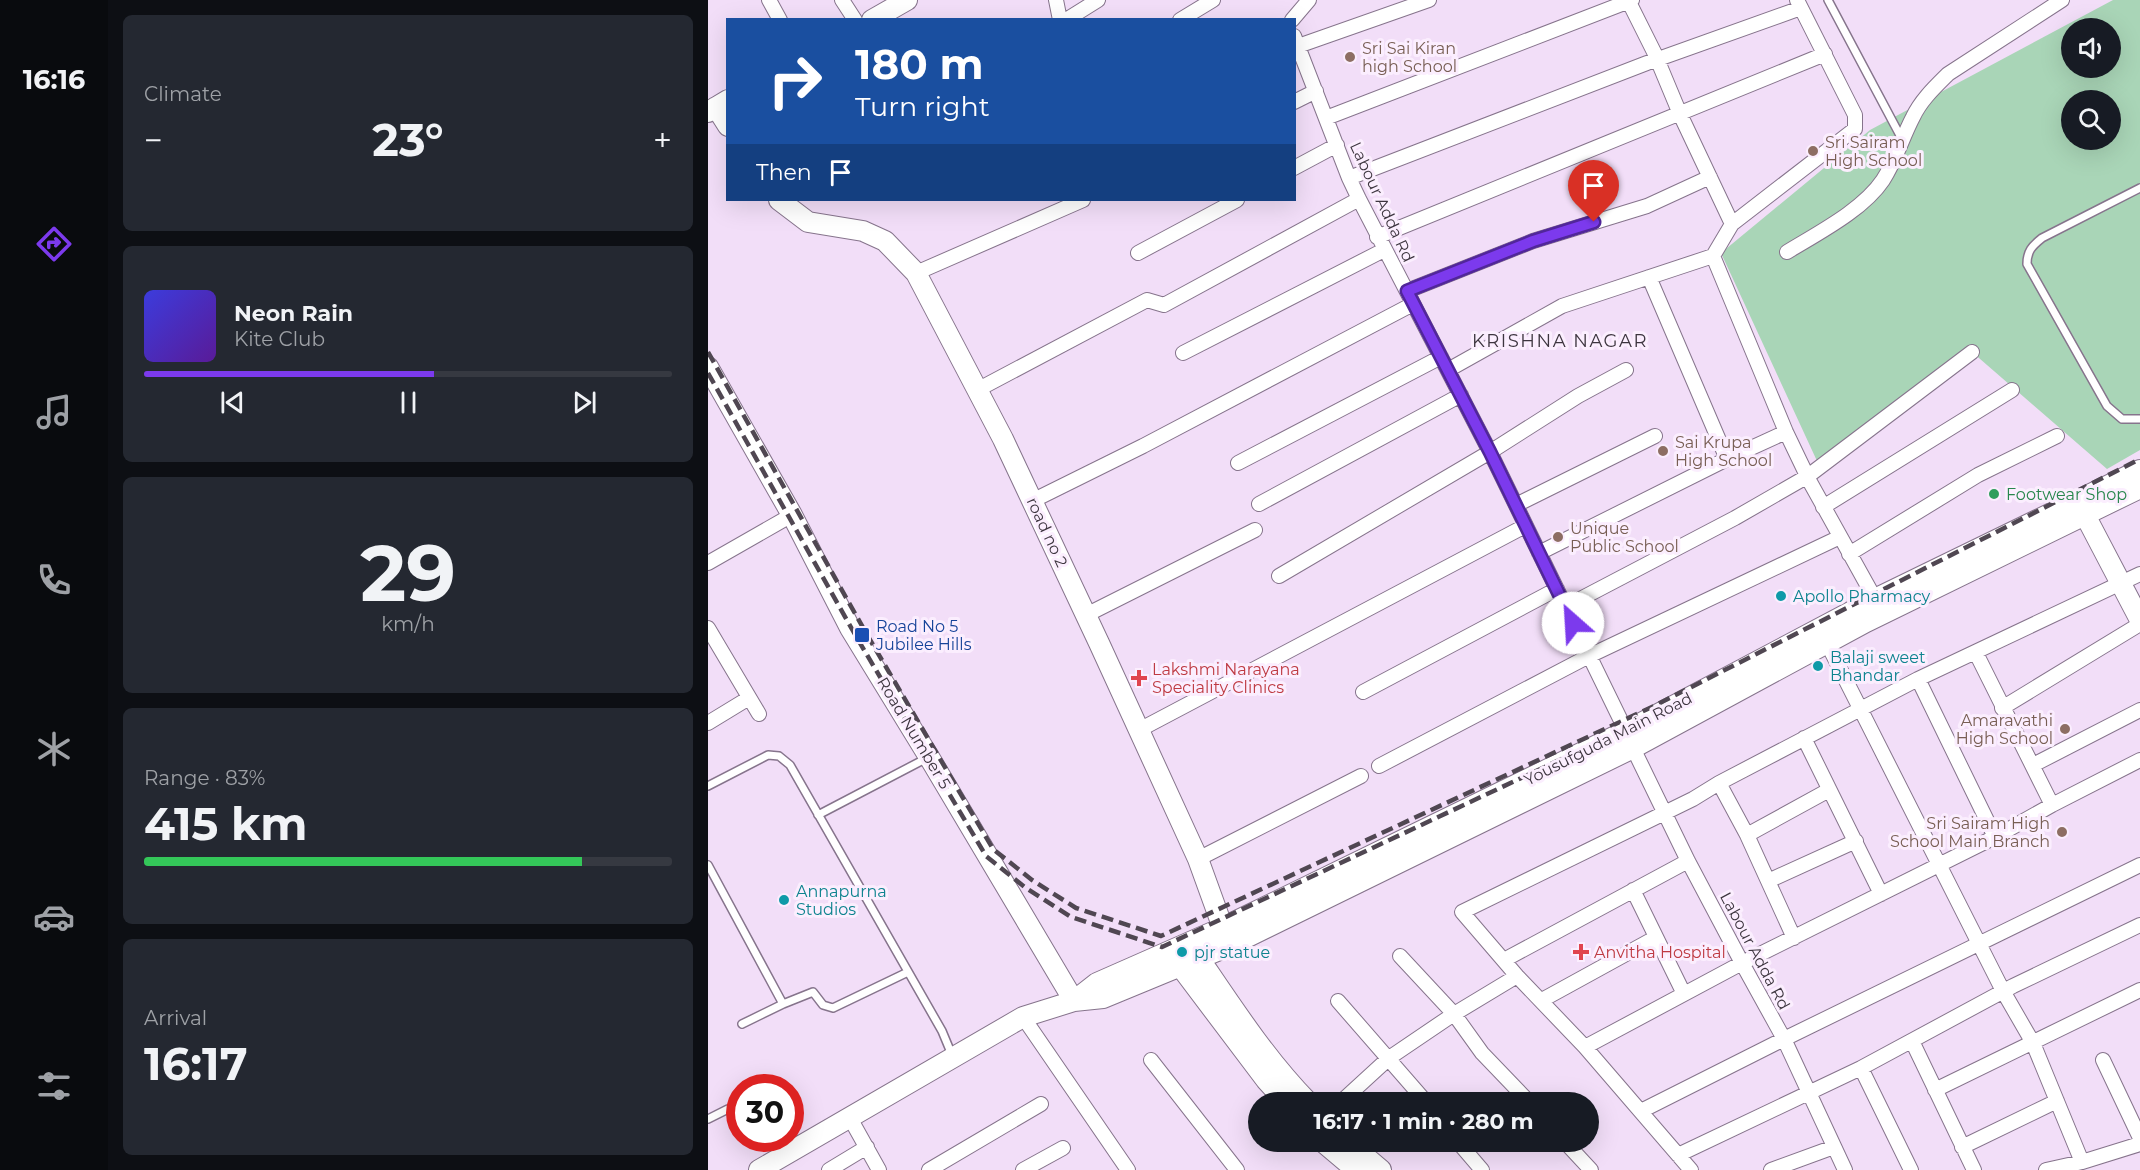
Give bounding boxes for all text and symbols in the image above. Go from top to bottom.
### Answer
map controls [2061,18,2121,150]
button: sound [2061,18,2121,78]
text: 180 m [855,38,984,90]
place label: Sri Sai Kiran high School [1362,39,1457,76]
icon: right [756,42,834,120]
marker: Sri Sai Kiran high School [1343,50,1357,64]
text: 16:16 [23,63,85,96]
text: Climate [144,82,222,106]
text: Turn right [855,90,990,123]
button: search [2061,90,2121,150]
text: 23° [372,112,444,167]
text: − [144,120,163,160]
text: + [653,120,672,160]
place label: Sri Sairam High School [1825,133,1922,170]
street label: Labour Adda Rd [1346,139,1418,265]
marker: Sri Sairam High School [1806,144,1820,158]
icon: arrive [824,156,857,189]
text: Then [756,159,812,186]
pin [1568,160,1619,222]
icon: arrive [1577,169,1610,202]
icon: directions [33,223,75,265]
text: Neon Rain [234,300,353,327]
text: Kite Club [234,327,325,351]
district label: KRISHNA NAGAR [1472,330,1648,352]
icon: previous [216,386,249,419]
icon: pause [392,386,425,419]
icon: next [568,386,601,419]
icon: music [33,391,75,433]
place label: Sai Krupa High School [1675,433,1772,470]
marker: Sai Krupa High School [1656,444,1670,458]
place label: Footwear Shop [2006,485,2127,504]
marker: Footwear Shop [1987,487,2001,501]
street label: road no 2 [1023,494,1071,570]
place label: Unique Public School [1570,519,1679,556]
text: 29 [360,525,456,621]
marker: Unique Public School [1551,530,1565,544]
icon: phone [33,559,75,601]
place label: Apollo Pharmacy [1793,587,1931,606]
marker: Apollo Pharmacy [1774,589,1788,603]
position arrow [1541,591,1605,655]
text: km/h [381,612,435,636]
place label: Road No 5 Jubilee Hills [875,617,972,654]
marker: Road No 5 Jubilee Hills [853,626,871,644]
place label: Balaji sweet Bhandar [1830,648,1926,685]
marker: Balaji sweet Bhandar [1811,659,1825,673]
place label: Lakshmi Narayana Speciality Clinics [1152,660,1300,697]
marker: Lakshmi Narayana Speciality Clinics [1130,669,1148,687]
street label: Road Number 5 [873,674,955,792]
street label: Yousufguda Main Road [1521,688,1695,790]
place label: Amaravathi High School [1956,711,2053,748]
marker: Amaravathi High School [2058,722,2072,736]
icon: climate [33,728,75,770]
text: Range · 83% [144,766,265,790]
text: 415 km [144,796,308,851]
place label: Sri Sairam High School Main Branch [1890,814,2050,851]
marker: Sri Sairam High School Main Branch [2055,825,2069,839]
place label: Annapurna Studios [796,882,887,919]
street label: Labour Adda Rd [1716,889,1794,1013]
marker: Annapurna Studios [777,893,791,907]
icon: car [33,896,75,938]
place label: pjr statue [1194,943,1270,962]
marker: Anvitha Hospital [1572,943,1590,961]
place label: Anvitha Hospital [1594,943,1726,962]
marker: pjr statue [1175,945,1189,959]
text: Arrival [144,1006,207,1030]
text: 16:17 [144,1036,248,1091]
icon: filters [33,1065,75,1107]
speed limit sign: 30 [726,1074,804,1152]
text: 16:17 · 1 min · 280 m [1313,1108,1534,1135]

